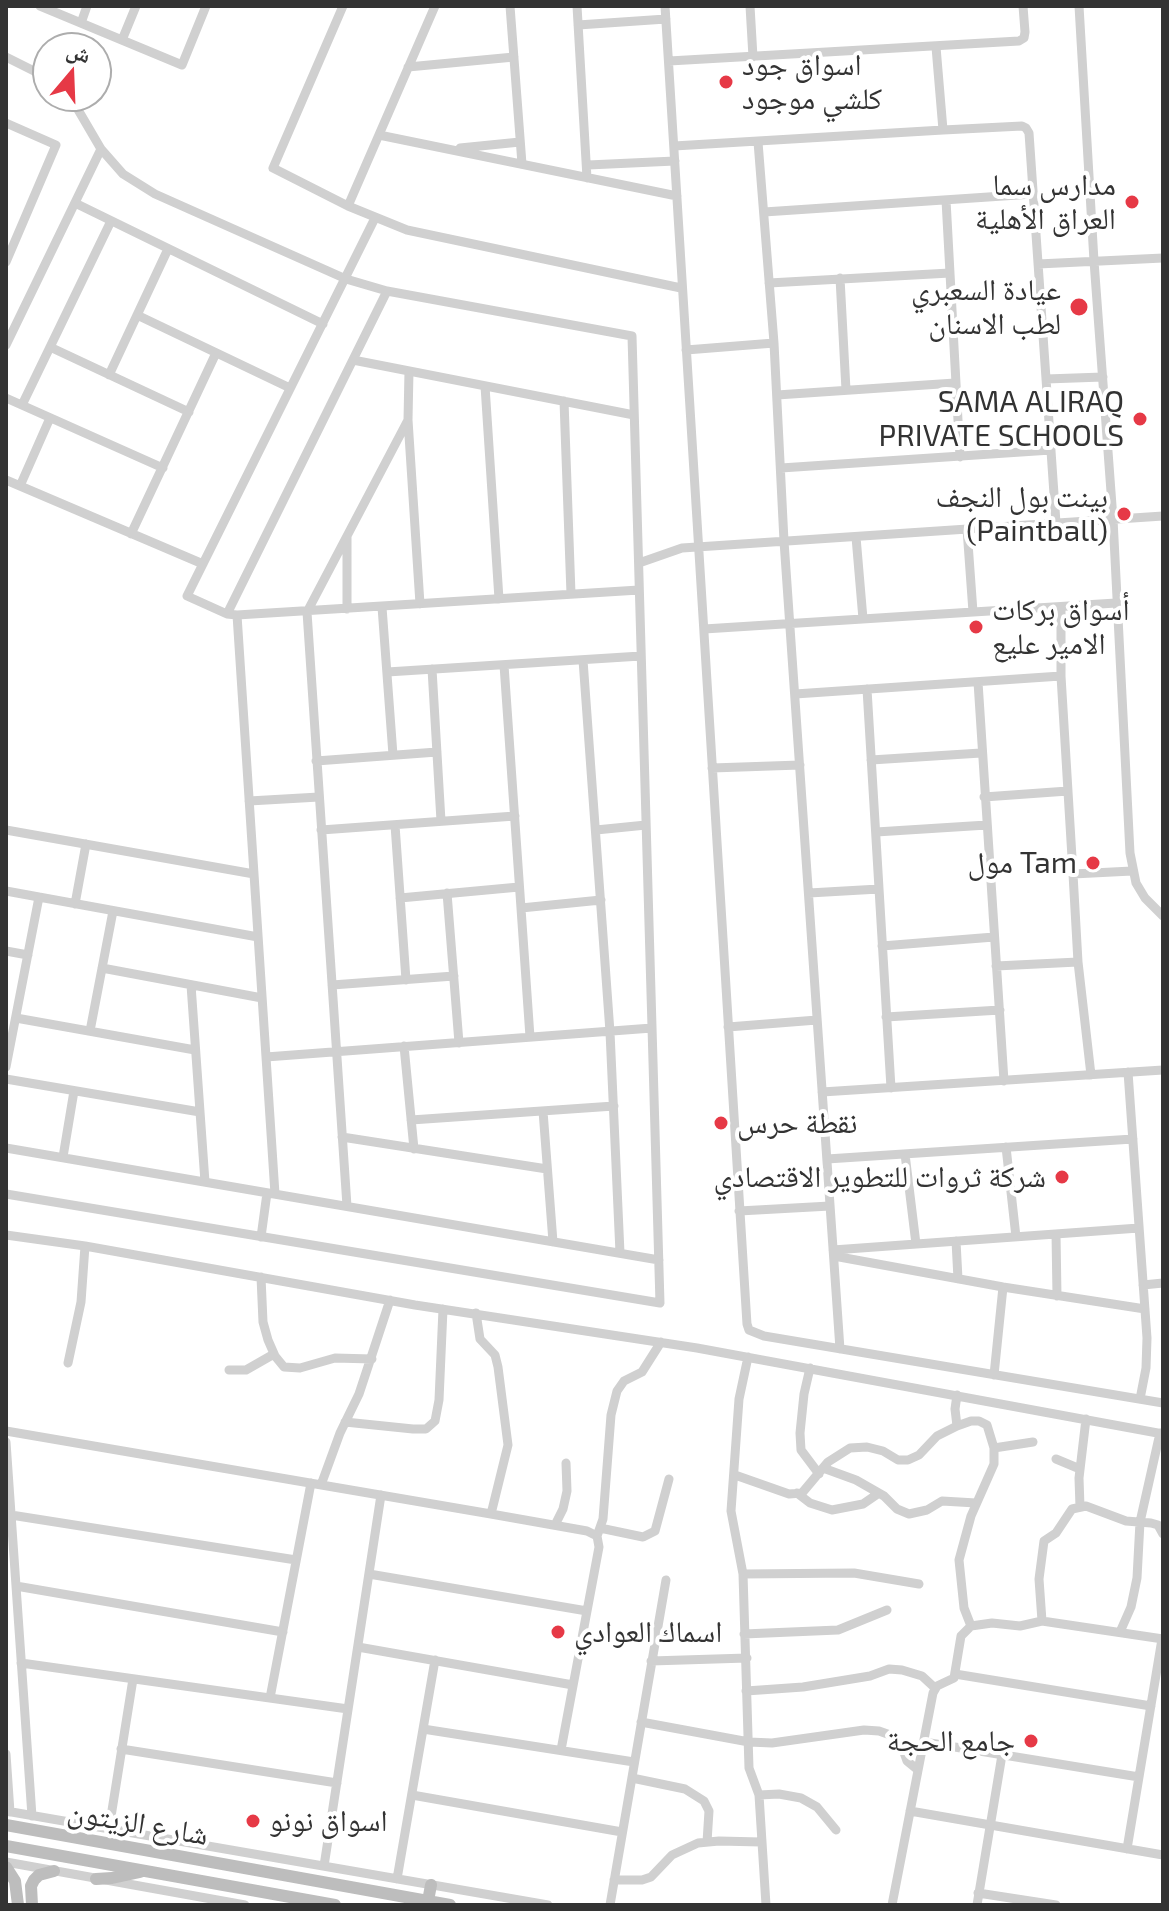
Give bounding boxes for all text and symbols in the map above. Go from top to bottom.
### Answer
north arrow [32,32,112,112]
text: ش [64,35,94,67]
place label: اسواق جود كلشي موجود [742,47,882,118]
marker: اسواق جود كلشي موجود [717,73,735,91]
place label: مدارس سما العراق الأهلية [975,167,1116,238]
marker: مدارس سما العراق الأهلية [1123,193,1141,211]
place label: عيادة السعبري لطب الاسنان [911,272,1061,342]
marker: عيادة السعبري لطب الاسنان [1068,296,1090,318]
place label: SAMA ALIRAQ PRIVATE SCHOOLS [879,384,1124,454]
marker: SAMA ALIRAQ PRIVATE SCHOOLS [1131,410,1149,428]
place label: بينت بول النجف (Paintball) [935,479,1108,550]
marker: بينت بول النجف (Paintball) [1115,505,1133,523]
place label: أسواق بركات الامير عليع [992,592,1130,662]
marker: أسواق بركات الامير عليع [967,618,985,636]
place label: مول Tam [967,845,1077,881]
marker: مول Tam [1084,854,1102,872]
place label: نقطة حرس [737,1105,858,1141]
marker: نقطة حرس [712,1114,730,1132]
place label: شركة ثروات للتطوير الاقتصادي [714,1159,1046,1195]
marker: شركة ثروات للتطوير الاقتصادي [1053,1168,1071,1186]
place label: اسماك العوادي [574,1614,722,1650]
marker: اسماك العوادي [549,1623,567,1641]
place label: جامع الحجة [887,1723,1015,1759]
marker: جامع الحجة [1022,1732,1040,1750]
street label: شارع الزيتون [65,1793,211,1853]
place label: اسواق نونو [269,1803,388,1839]
marker: اسواق نونو [244,1812,262,1830]

